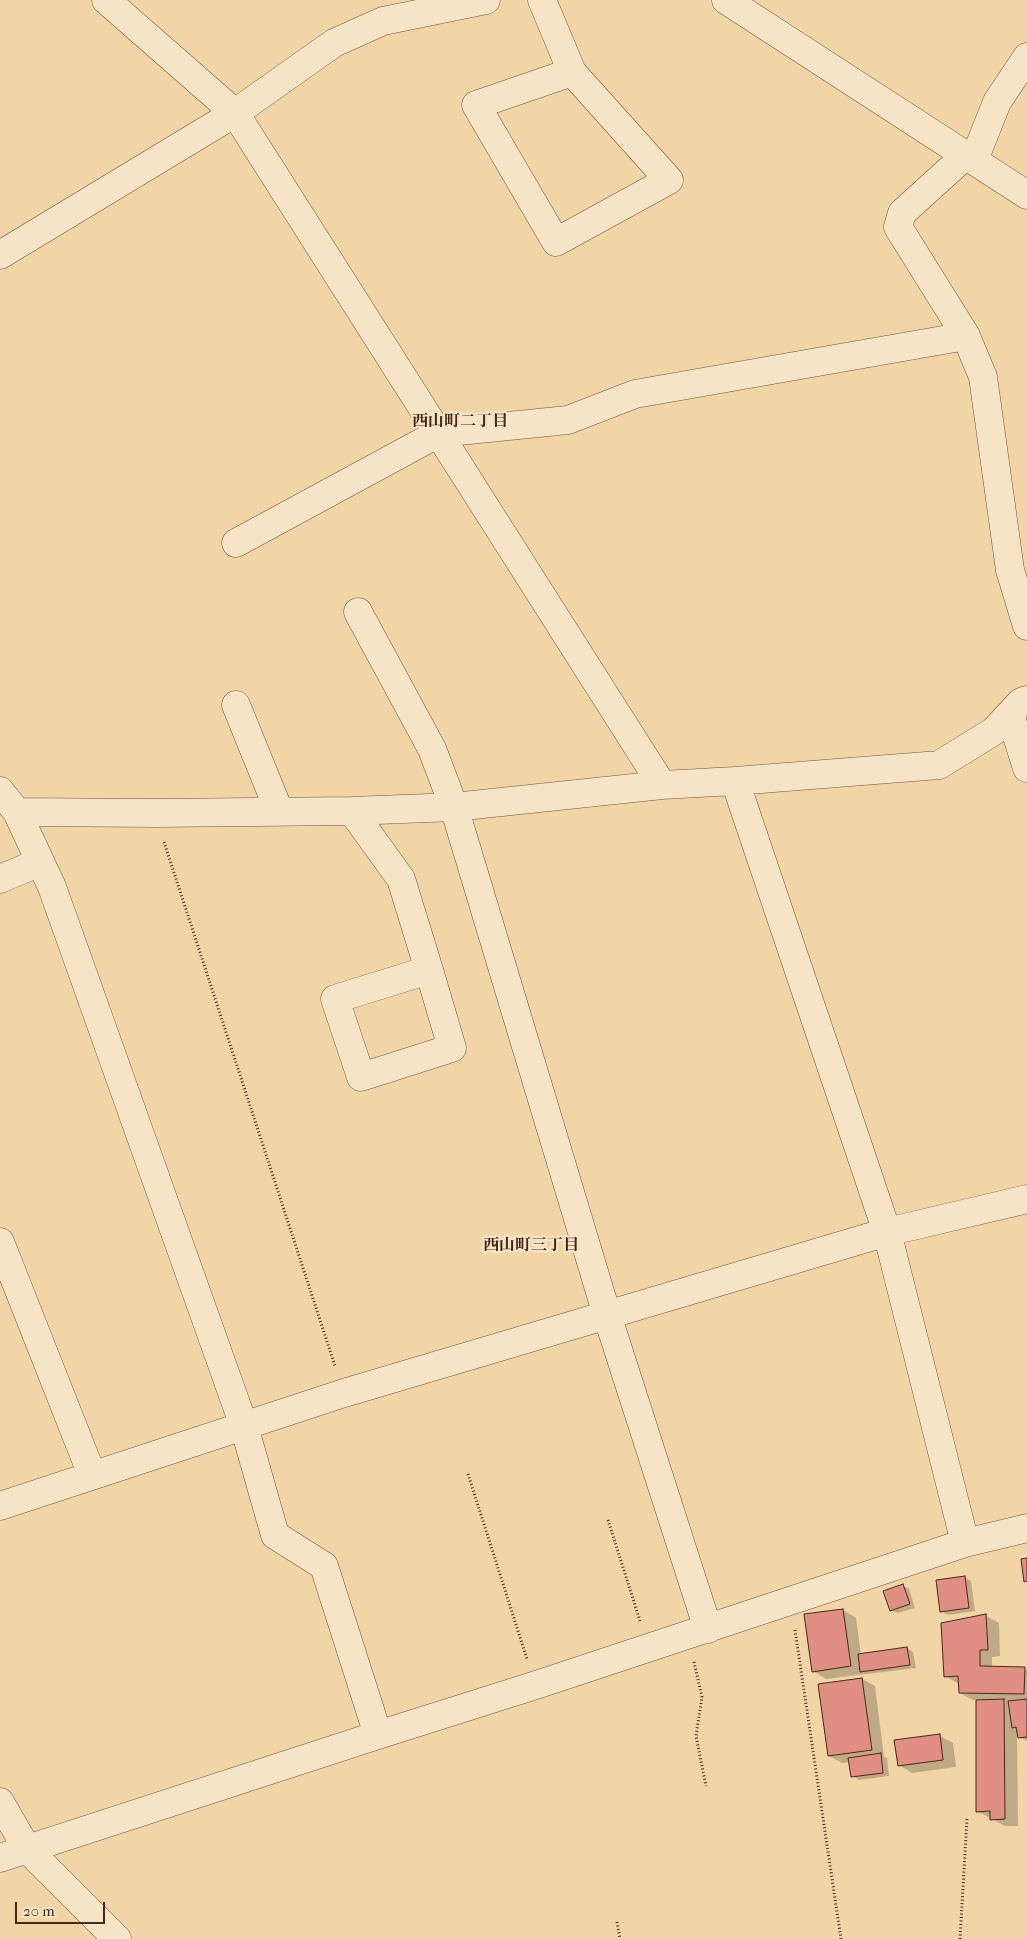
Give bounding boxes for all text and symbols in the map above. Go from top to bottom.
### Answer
district label: 西山町二丁目 [412,412,508,432]
district label: 西山町三丁目 [483,1236,579,1256]
scale bar [18,1892,108,1924]
text: 20 m [23,1902,55,1920]

